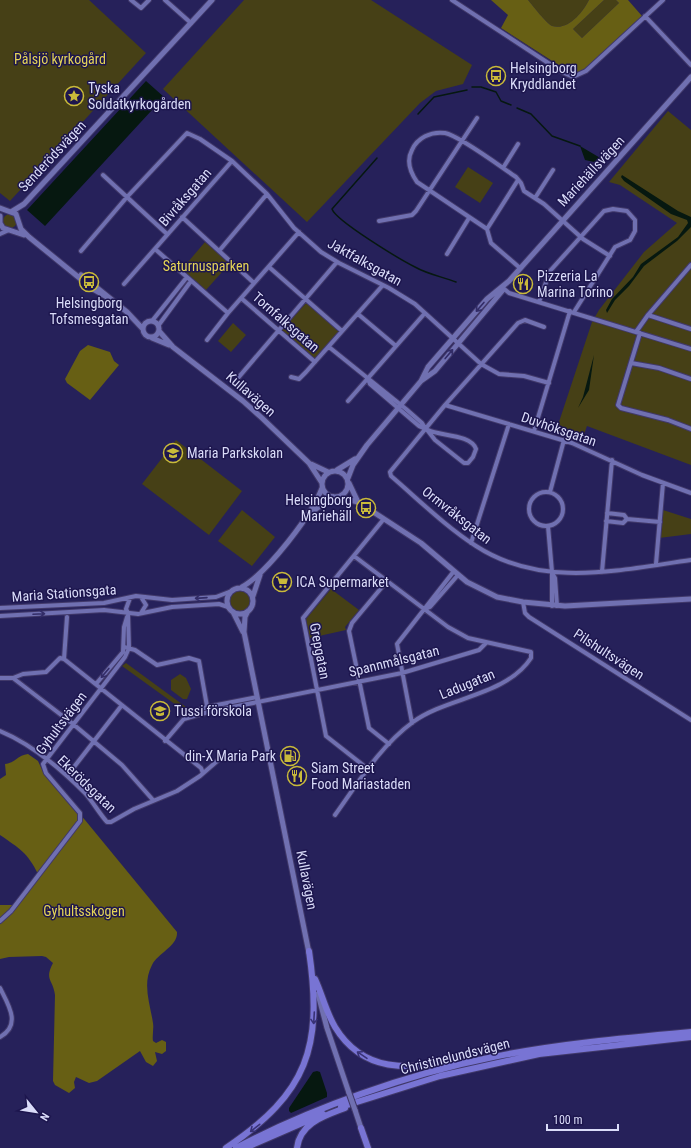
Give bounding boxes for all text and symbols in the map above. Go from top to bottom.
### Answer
park label: Pålsjö kyrkogård [14,51,106,67]
place label: Helsingborg Kryddlandet [510,60,577,92]
bus stop icon: Helsingborg Kryddlandet [485,65,507,87]
place label: Tyska Soldatkyrkogården [88,80,191,112]
place icon: Tyska Soldatkyrkogården [63,85,85,107]
street label: Senderödsvägen [15,117,89,195]
street label: Mariehällsvägen [554,132,628,210]
street label: Bivråksgatan [156,165,214,229]
street label: Jaktfalksgatan [325,235,405,289]
park label: Saturnusparken [163,258,249,274]
place label: Pizzeria La Marina Torino [537,268,613,300]
bus stop icon: Helsingborg Tofsmesgatan [78,271,100,293]
restaurant icon: Pizzeria La Marina Torino [512,273,534,295]
street label: Tornfalksgatan [249,289,323,355]
place label: Helsingborg Tofsmesgatan [49,295,129,327]
one-way arrow [476,302,485,312]
one-way arrow [445,348,454,359]
street label: Kullavägen [223,368,279,420]
street label: Duvhöksgatan [519,409,599,449]
school or university icon: Maria Parkskolan [162,442,184,464]
place label: Maria Parkskolan [187,445,283,461]
street label: Ormvråksgatan [419,483,495,547]
place label: Helsingborg Mariehäll [285,492,352,524]
bus stop icon: Helsingborg Mariehäll [355,497,377,519]
supermarket icon: ICA Supermarket [271,571,293,593]
place label: ICA Supermarket [296,574,389,590]
street label: Maria Stationsgata [11,581,117,605]
one-way arrow [195,595,208,602]
one-way arrow [32,610,45,618]
street label: Grepgatan [307,621,333,681]
street label: Pilshultsvägen [571,625,647,683]
street label: Spannmålsgatan [347,642,441,680]
street label: Ladugatan [437,666,497,702]
one-way arrow [101,668,110,678]
street label: Gyhultsvägen [32,689,90,757]
school or university icon: Tussi förskola [149,700,171,722]
place label: Tussi förskola [174,703,252,719]
fuel station icon: din-X Maria Park [279,745,301,767]
place label: din-X Maria Park [185,748,277,764]
street label: Ekerödsgatan [54,752,120,816]
place label: Siam Street Food Mariastaden [311,760,411,792]
restaurant icon: Siam Street Food Mariastaden [286,765,308,787]
street label: Kullavägen [293,849,321,911]
park label: Gyhultsskogen [43,903,125,919]
one-way arrow [311,1011,318,1024]
street label: Christinelundsvägen [399,1035,511,1077]
one-way arrow [356,1051,367,1059]
north arrow [16,1092,56,1132]
scale bar [547,1106,618,1132]
text: N [37,1111,52,1123]
text: 100 m [553,1113,583,1127]
one-way arrow [249,1124,260,1133]

